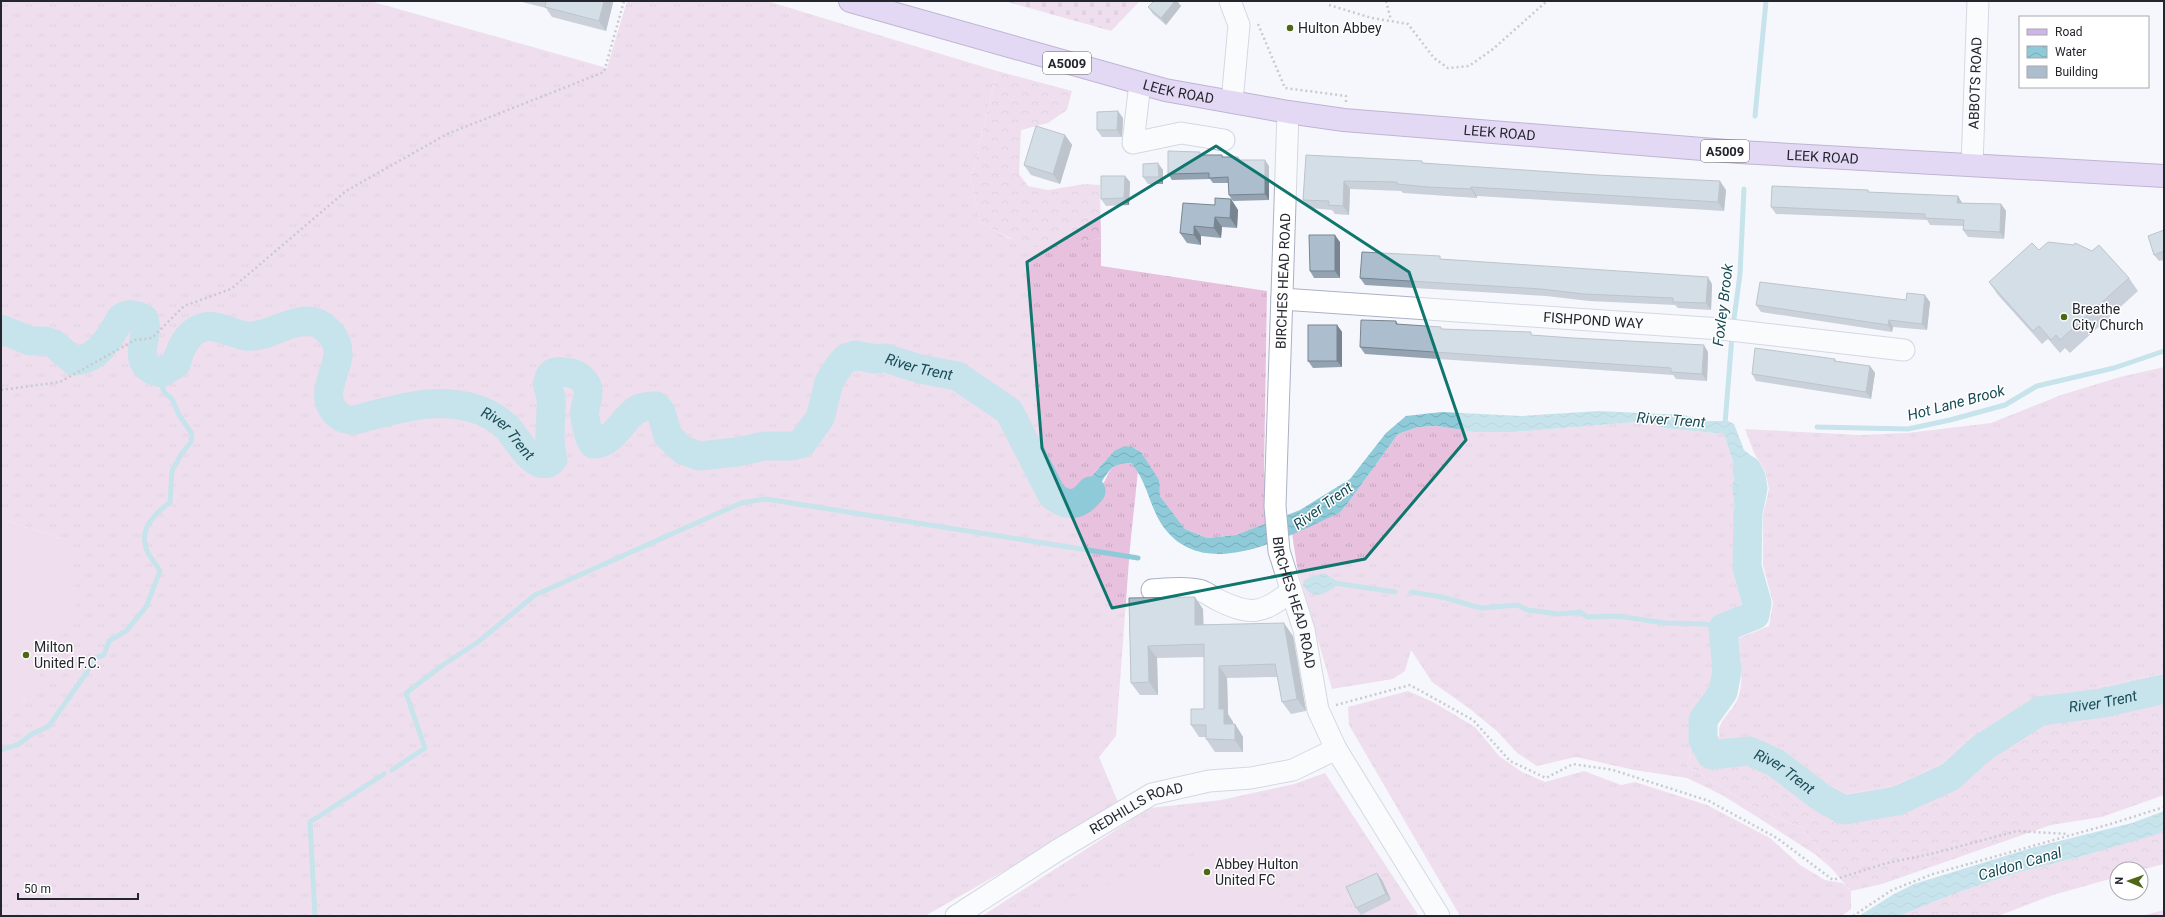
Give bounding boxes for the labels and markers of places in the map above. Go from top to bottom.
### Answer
place label: Hulton Abbey [1298,20,1382,36]
marker: Hulton Abbey [1285,23,1295,33]
place label: Breathe City Church [2072,301,2143,333]
marker: Breathe City Church [2059,312,2069,322]
place label: Milton United F.C. [34,639,100,671]
marker: Milton United F.C. [21,650,31,660]
place label: Abbey Hulton United FC [1215,856,1299,888]
marker: Abbey Hulton United FC [1202,867,1212,877]

